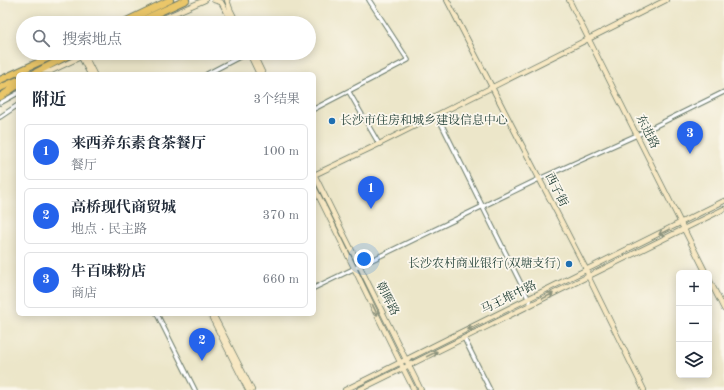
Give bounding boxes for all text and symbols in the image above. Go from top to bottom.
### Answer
search box [16,16,316,60]
icon: search [30,27,52,49]
text: 搜索地点 [62,33,122,48]
text: 附近 [32,92,66,109]
text: 3个结果 [253,93,300,106]
street label: 东进路 [633,112,662,151]
place label: 长沙市住房和城乡建设信息中心 [340,113,508,127]
marker: 长沙市住房和城乡建设信息中心 [327,116,337,126]
pin: 3 [677,121,703,154]
text: 来西养东素食茶餐厅 [71,137,206,152]
text: 1 [42,145,50,158]
text: 100 m [262,145,299,158]
text: 餐厅 [71,159,97,172]
street label: 西子街 [542,171,571,210]
pin: 1 [358,176,384,209]
text: 高桥现代商贸城 [71,201,176,216]
text: 2 [42,209,50,222]
text: 370 m [262,209,299,222]
text: 地点 · 民主路 [71,223,147,236]
one-way arrow [659,229,671,236]
your location [354,249,374,269]
place label: 长沙农村商业银行(双塘支行) [408,256,561,270]
marker: 长沙农村商业银行(双塘支行) [564,259,574,269]
text: 牛百味粉店 [71,265,146,280]
map controls [676,270,712,378]
button: + [676,270,712,306]
text: 3 [42,273,50,286]
text: 660 m [262,273,299,286]
street label: 马王堆中路 [479,278,539,317]
street label: 朝晖路 [373,279,402,318]
text: 商店 [71,287,97,300]
one-way arrow [542,292,554,299]
one-way arrow [372,303,379,315]
button: − [676,306,712,342]
one-way arrow [467,324,479,331]
pin: 2 [189,328,215,361]
button: layers [676,342,712,378]
one-way arrow [425,350,437,357]

